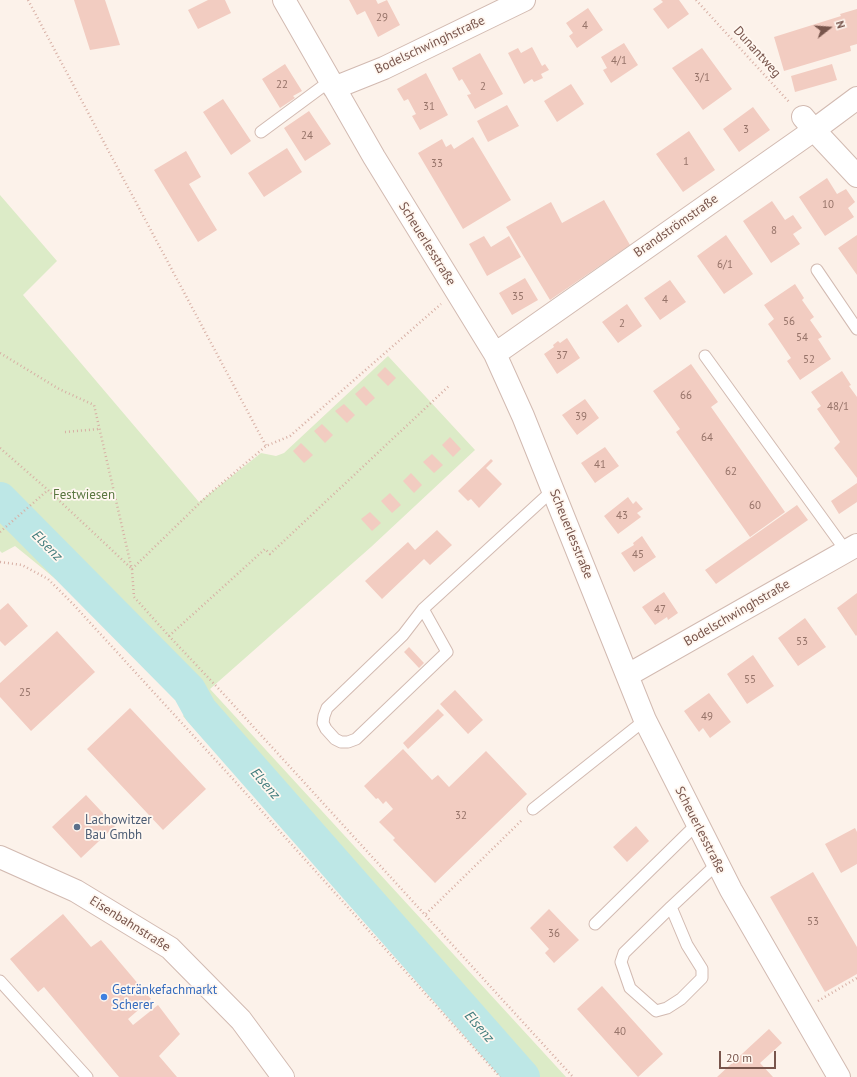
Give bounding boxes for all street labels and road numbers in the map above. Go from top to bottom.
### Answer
street label: Bodelschwinghstraße [372,13,488,77]
street label: Dunantweg [730,23,784,81]
street label: Brandströmstraße [631,191,721,261]
street label: Scheuerlesstraße [395,199,459,289]
street label: Scheuerlesstraße [546,487,596,581]
street label: Bodelschwinghstraße [681,576,793,650]
street label: Scheuerlesstraße [671,784,729,876]
street label: Eisenbahnstraße [87,893,173,955]

